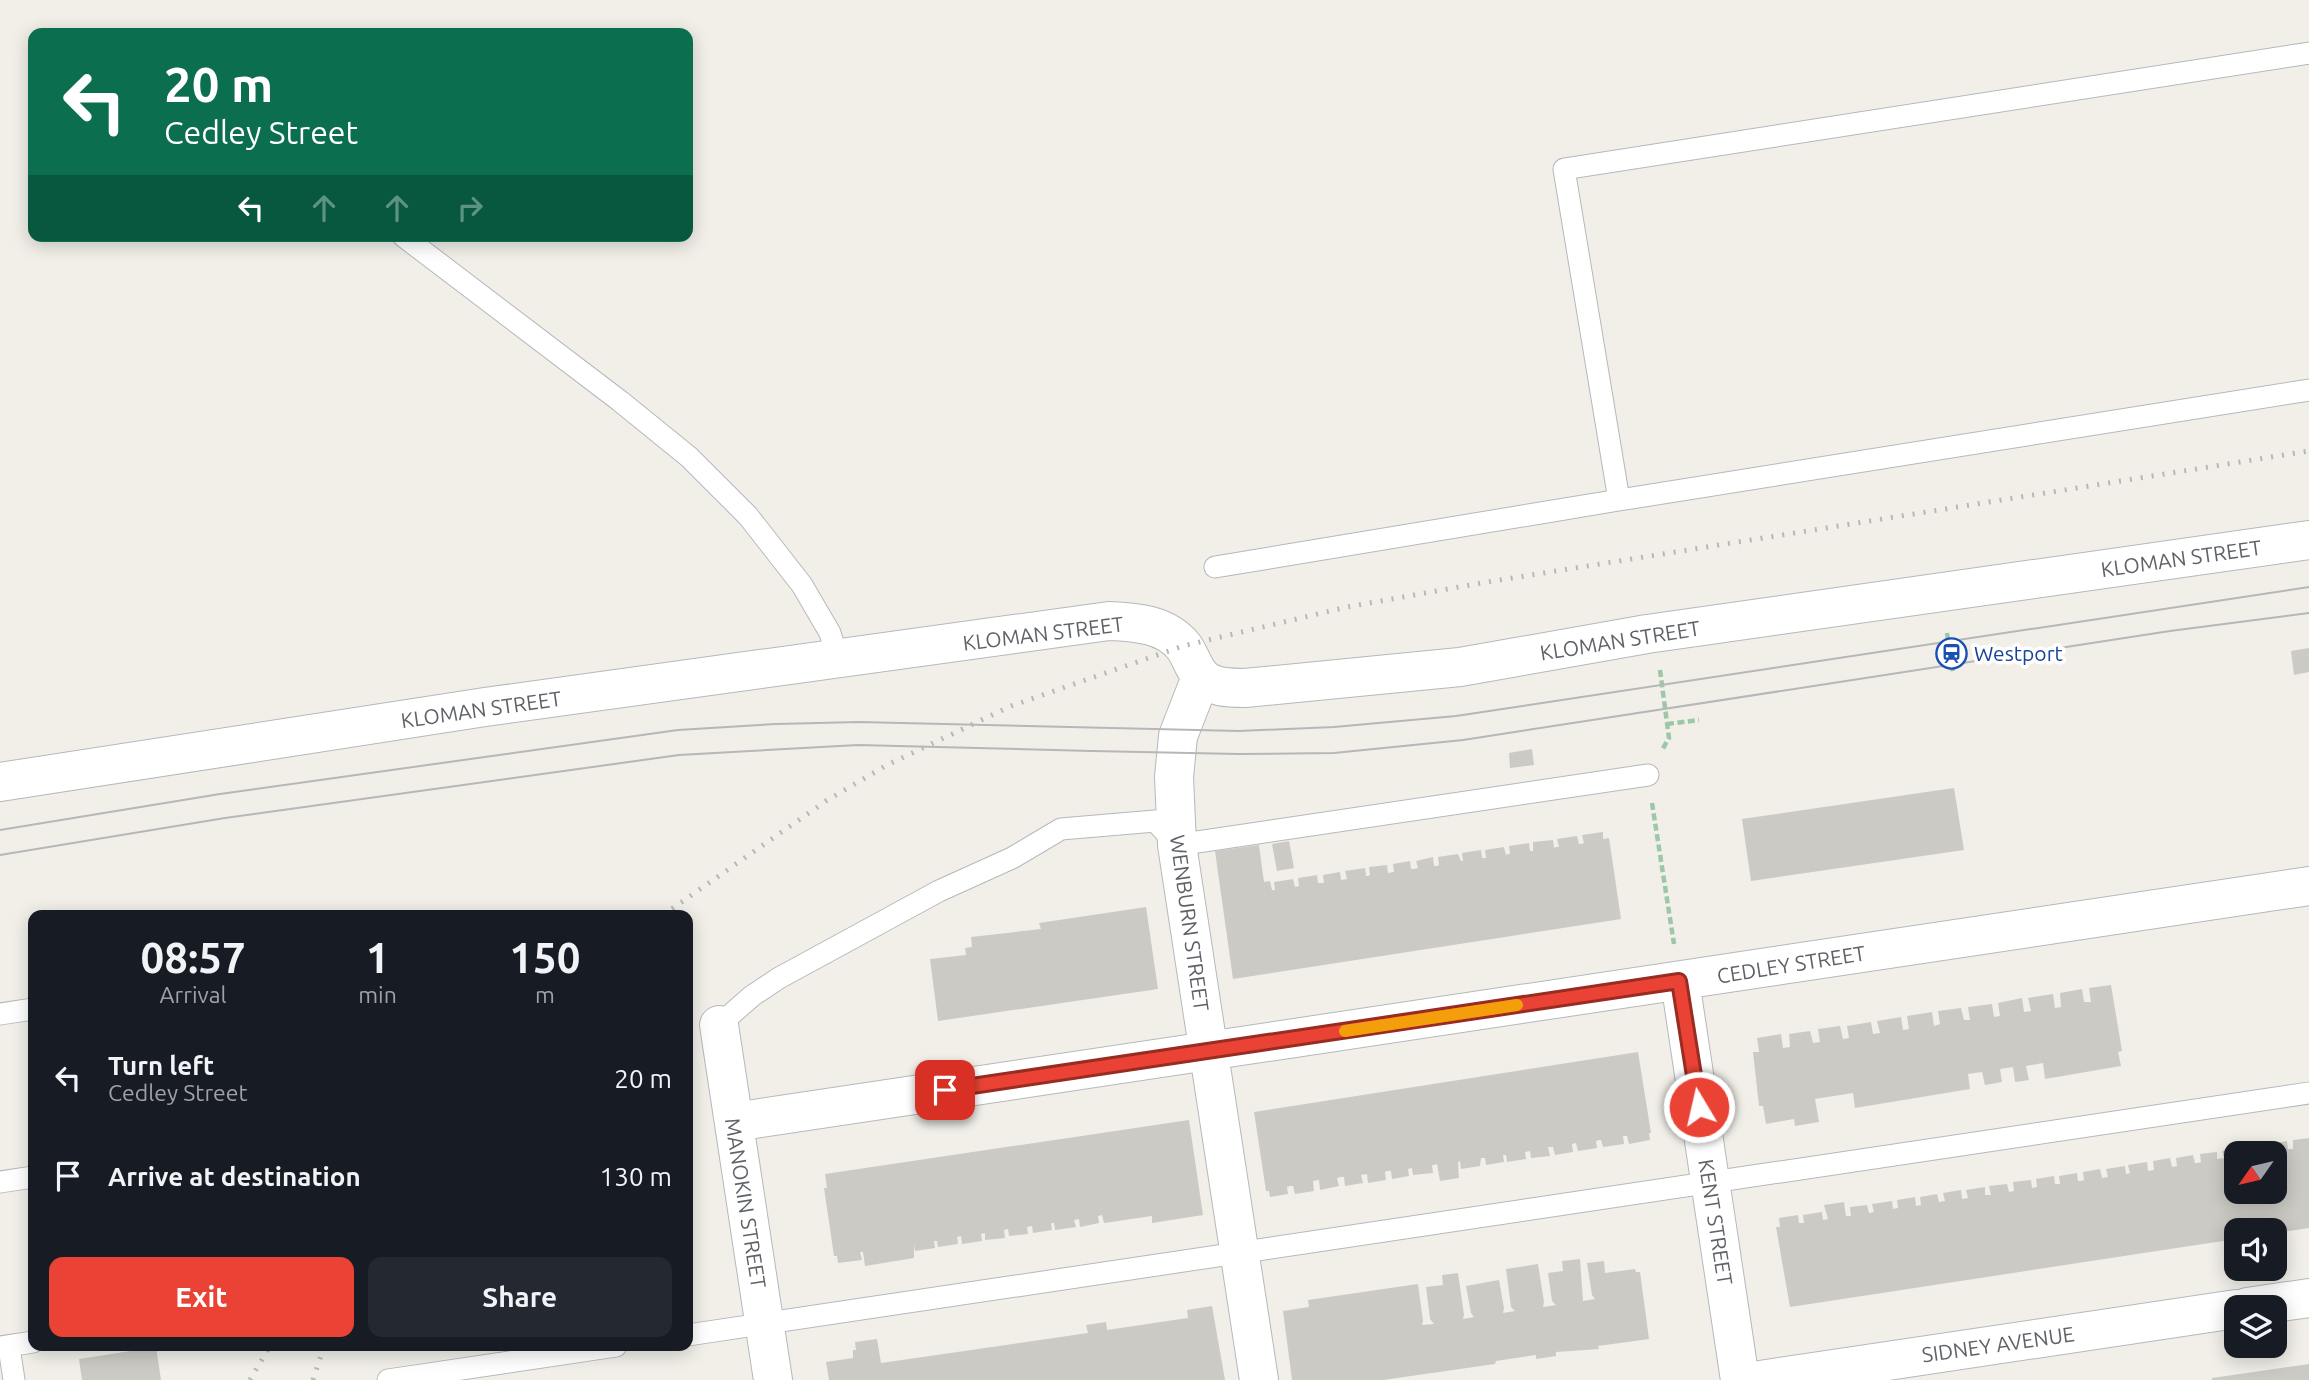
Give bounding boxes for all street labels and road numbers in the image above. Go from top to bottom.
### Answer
street label: KLOMAN STREET [2099,535,2263,581]
street label: KLOMAN STREET [961,611,1125,655]
street label: KLOMAN STREET [1538,615,1702,665]
street label: KLOMAN STREET [399,686,563,732]
street label: WENBURN STREET [1166,833,1214,1013]
street label: CEDLEY STREET [1715,940,1867,988]
street label: MANOKIN STREET [721,1116,771,1290]
street label: KENT STREET [1694,1157,1738,1287]
street label: SIDNEY AVENUE [1920,1321,2076,1367]

